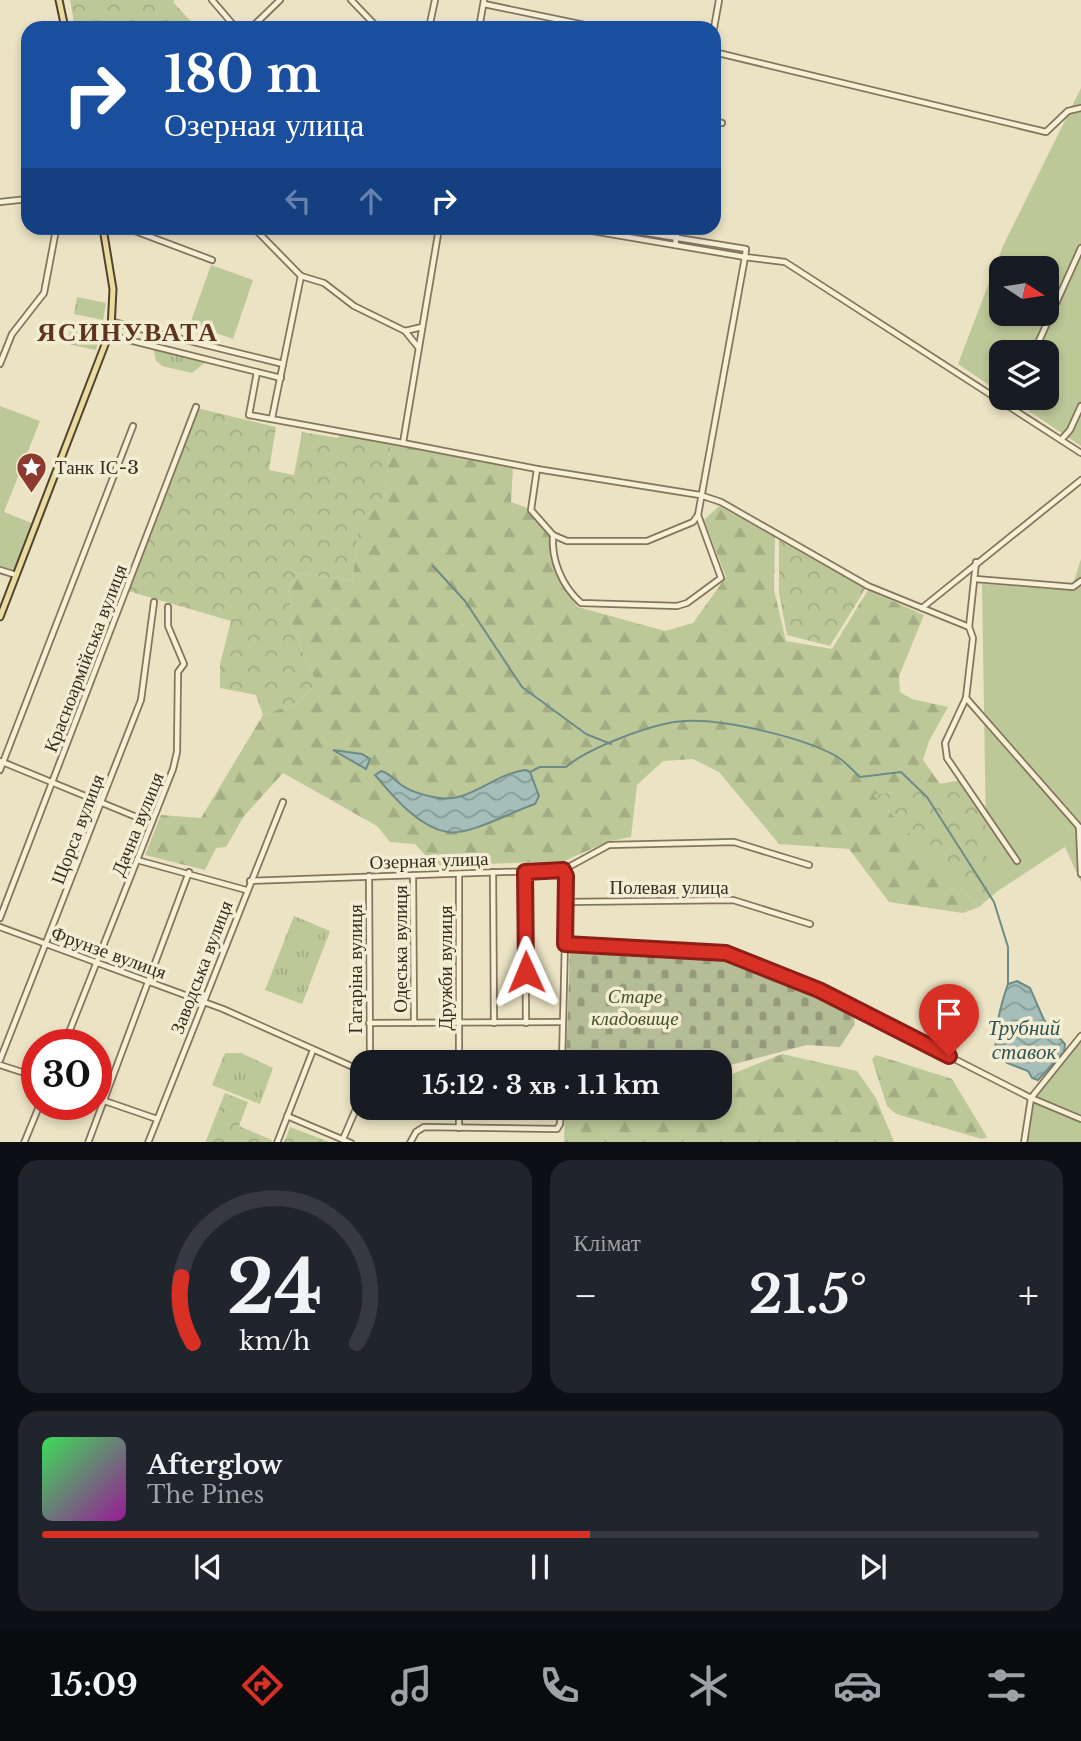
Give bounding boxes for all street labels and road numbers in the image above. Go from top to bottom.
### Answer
street label: Красноармійська вулиця [39,561,132,755]
street label: Дачна вулиця [106,769,169,879]
street label: Щорса вулиця [46,771,109,888]
street label: Озерная улица [369,847,489,874]
street label: Полевая улица [609,876,729,899]
street label: Одеська вулиця [389,885,412,1013]
street label: Заводська вулиця [165,897,238,1037]
street label: Гагаріна вулиця [344,904,367,1034]
street label: Дружби вулиця [434,905,457,1031]
street label: Фрунзе вулиця [48,921,170,984]

